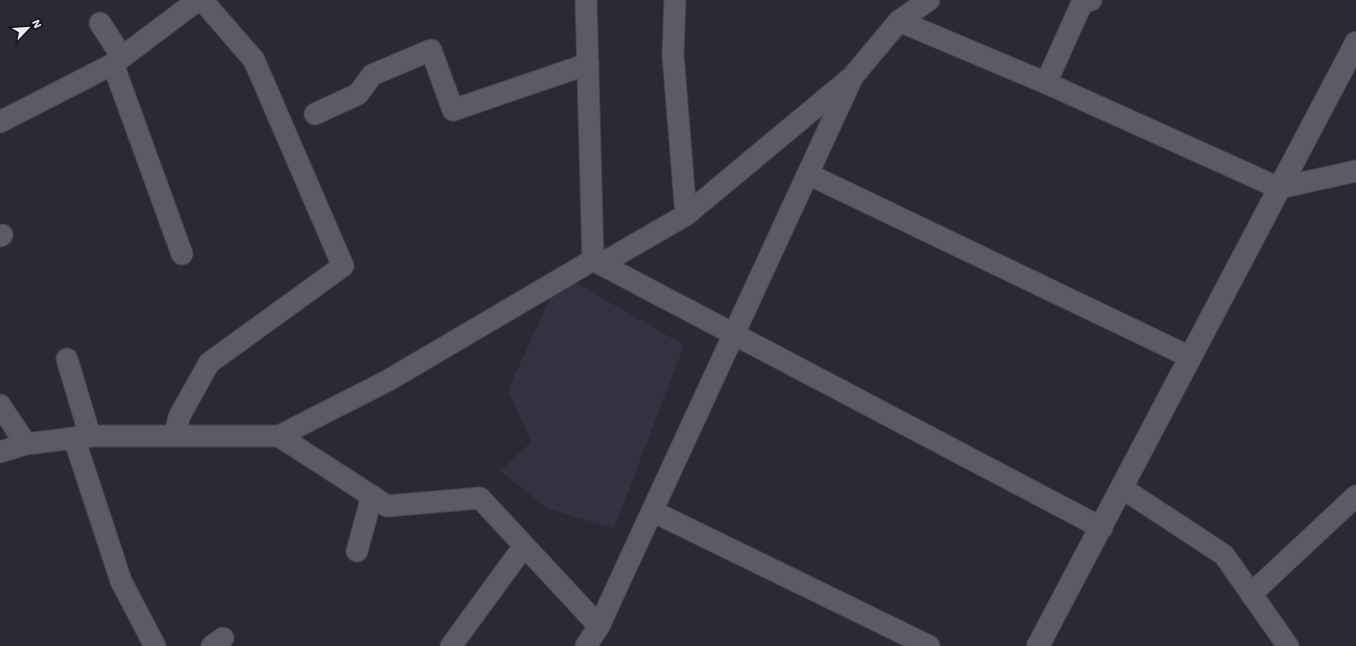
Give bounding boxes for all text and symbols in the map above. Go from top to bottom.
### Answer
north arrow [8,8,48,48]
text: N [29,18,44,30]

